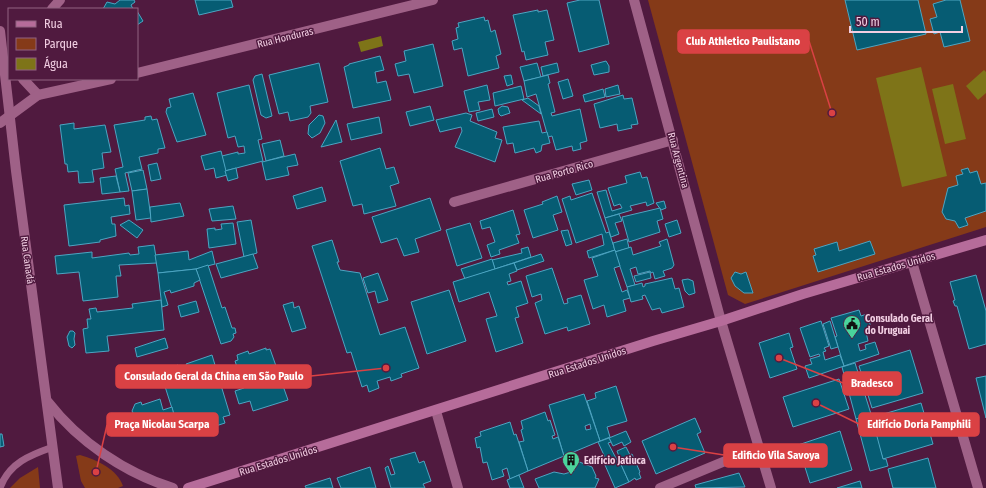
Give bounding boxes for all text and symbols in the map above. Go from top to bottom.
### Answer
legend [8,8,138,80]
scale bar [850,8,962,34]
text: 50 m [856,15,880,29]
text: Rua [44,17,63,31]
street label: Rua Honduras [256,25,315,51]
callout: Club Athletico Paulistano [678,30,809,53]
text: Club Athletico Paulistano [686,35,800,48]
text: Parque [44,37,78,51]
text: Água [44,56,68,71]
street label: Rua Argentina [665,131,691,190]
street label: Rua Porto Rico [534,158,595,186]
street label: Rua Canadá [18,235,36,285]
street label: Rua Estados Unidos [856,250,937,284]
place label: Consulado Geral do Uruguai [865,313,933,337]
public building icon: Consulado Geral do Uruguai [842,314,862,339]
street label: Rua Estados Unidos [547,345,628,381]
callout: Consulado Geral da China em São Paulo [116,365,311,388]
text: Consulado Geral da China em São Paulo [124,370,304,383]
callout: Bradesco [843,372,901,395]
text: Bradesco [851,377,893,390]
callout: Praça Nicolau Scarpa [107,413,218,436]
callout: Edifício Doria Pamphili [859,413,979,436]
text: Praça Nicolau Scarpa [115,418,210,431]
text: Edifício Doria Pamphili [867,418,971,431]
street label: Rua Estados Unidos [238,443,319,478]
callout: Edificio Vila Savoya [724,444,827,467]
text: Edificio Vila Savoya [732,449,820,462]
building icon: Edifício Jatiuca [561,450,581,475]
place label: Edifício Jatiuca [584,454,646,467]

